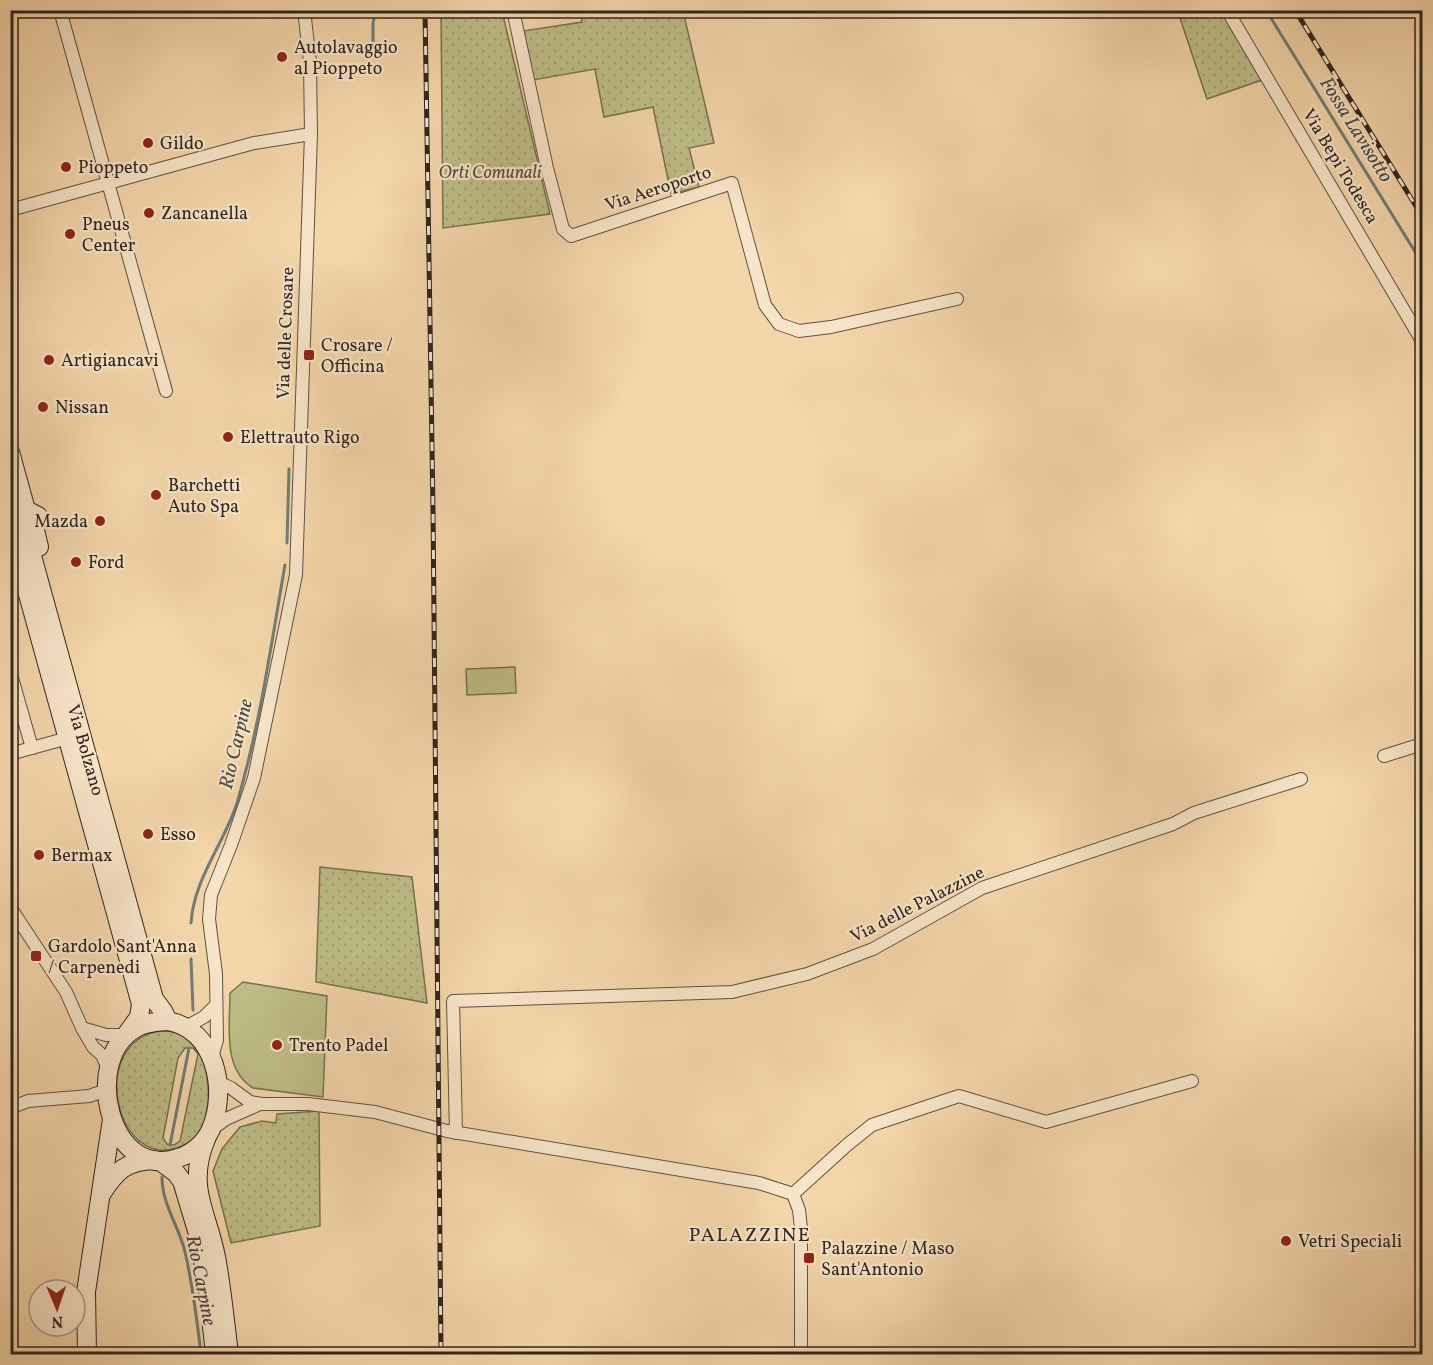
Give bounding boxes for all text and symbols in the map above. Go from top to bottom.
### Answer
place label: Autolavaggio al Pioppeto [294,36,398,82]
marker: Autolavaggio al Pioppeto [275,50,289,64]
water label: Fossa Lavisotto [1312,72,1399,188]
street label: Via Bepi Todesca [1295,105,1384,229]
place label: Gildo [160,132,204,157]
marker: Gildo [141,136,155,150]
place label: Pioppeto [78,156,148,181]
marker: Pioppeto [59,160,73,174]
street label: Via Aeroporto [602,160,715,218]
park label: Orti Comunali [439,161,542,186]
place label: Zancanella [161,202,248,227]
marker: Zancanella [142,206,156,220]
place label: Pneus Center [82,213,136,259]
marker: Pneus Center [63,227,77,241]
street label: Via delle Crosare [272,266,301,400]
place label: Crosare / Officina [321,334,393,380]
marker: Crosare / Officina [302,348,316,362]
place label: Artigiancavi [61,349,159,374]
marker: Artigiancavi [42,353,56,367]
place label: Nissan [55,396,109,421]
marker: Nissan [36,400,50,414]
place label: Elettrauto Rigo [240,426,360,451]
marker: Elettrauto Rigo [221,430,235,444]
place label: Barchetti Auto Spa [168,474,240,520]
marker: Barchetti Auto Spa [149,488,163,502]
place label: Mazda [34,510,88,535]
marker: Mazda [93,514,107,528]
place label: Ford [88,551,124,576]
marker: Ford [69,555,83,569]
water label: Rio Carpine [213,696,261,792]
street label: Via Bolzano [60,702,109,799]
place label: Esso [160,823,196,848]
marker: Esso [141,827,155,841]
place label: Bermax [51,844,112,869]
marker: Bermax [32,848,46,862]
street label: Via delle Palazzine [846,861,989,950]
place label: Gardolo Sant'Anna / Carpenedi [48,935,197,981]
marker: Gardolo Sant'Anna / Carpenedi [29,949,43,963]
place label: Trento Padel [289,1034,388,1059]
marker: Trento Padel [270,1038,284,1052]
district label: PALAZZINE [689,1222,811,1250]
place label: Vetri Speciali [1298,1230,1402,1255]
water label: Rio Carpine [178,1233,223,1329]
marker: Vetri Speciali [1279,1234,1293,1248]
place label: Palazzine / Maso Sant'Antonio [821,1237,954,1283]
marker: Palazzine / Maso Sant'Antonio [802,1251,816,1265]
north arrow [27,1278,87,1338]
text: N [51,1310,64,1332]

